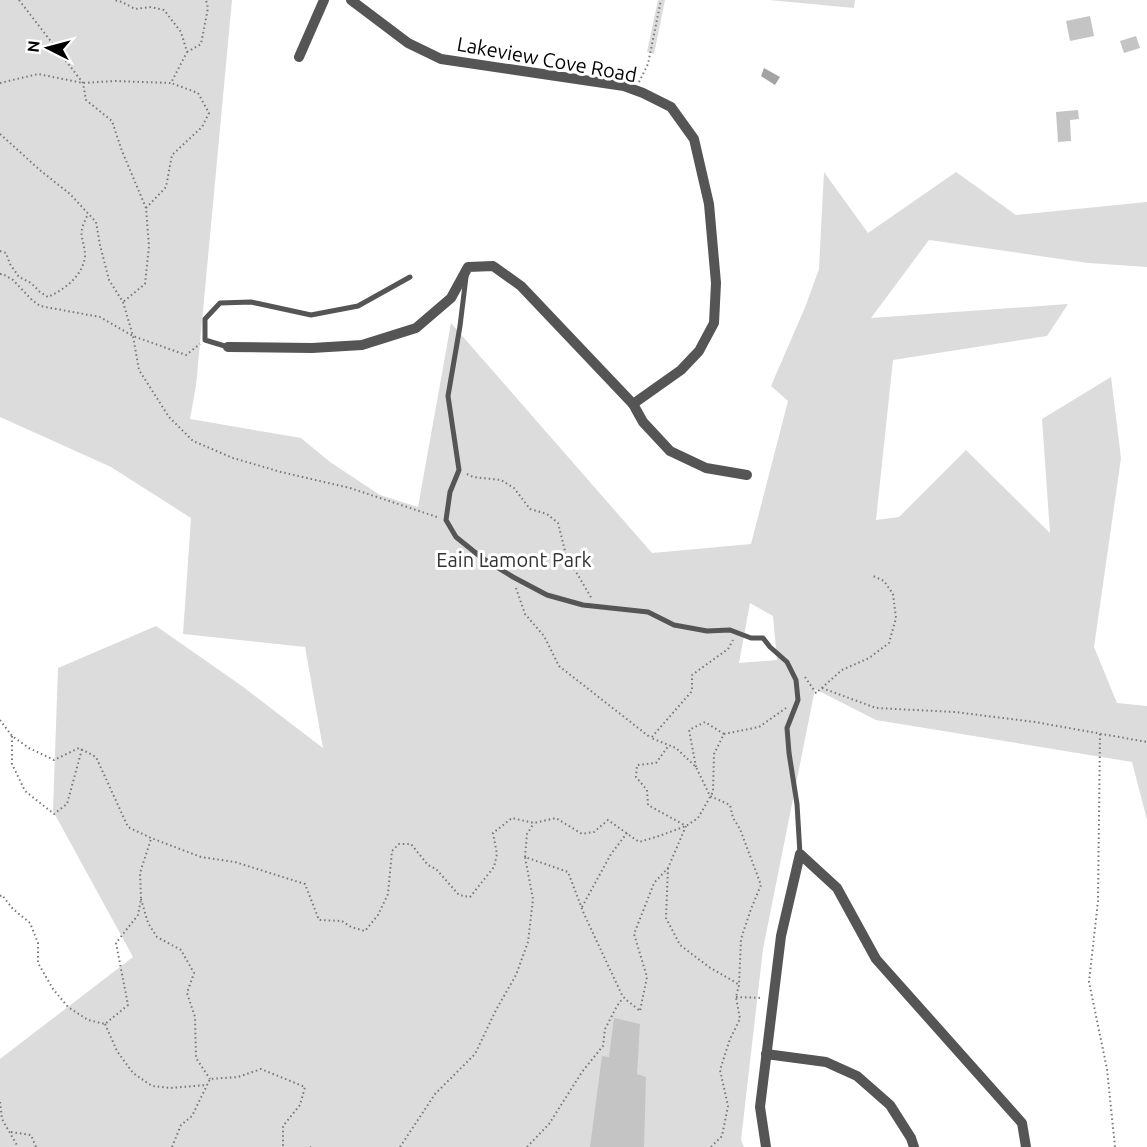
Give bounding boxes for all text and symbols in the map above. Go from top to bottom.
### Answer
north arrow [18,18,78,78]
street label: Lakeview Cove Road [455,32,639,86]
text: N [24,40,43,53]
park label: Eain Lamont Park [436,548,592,571]

